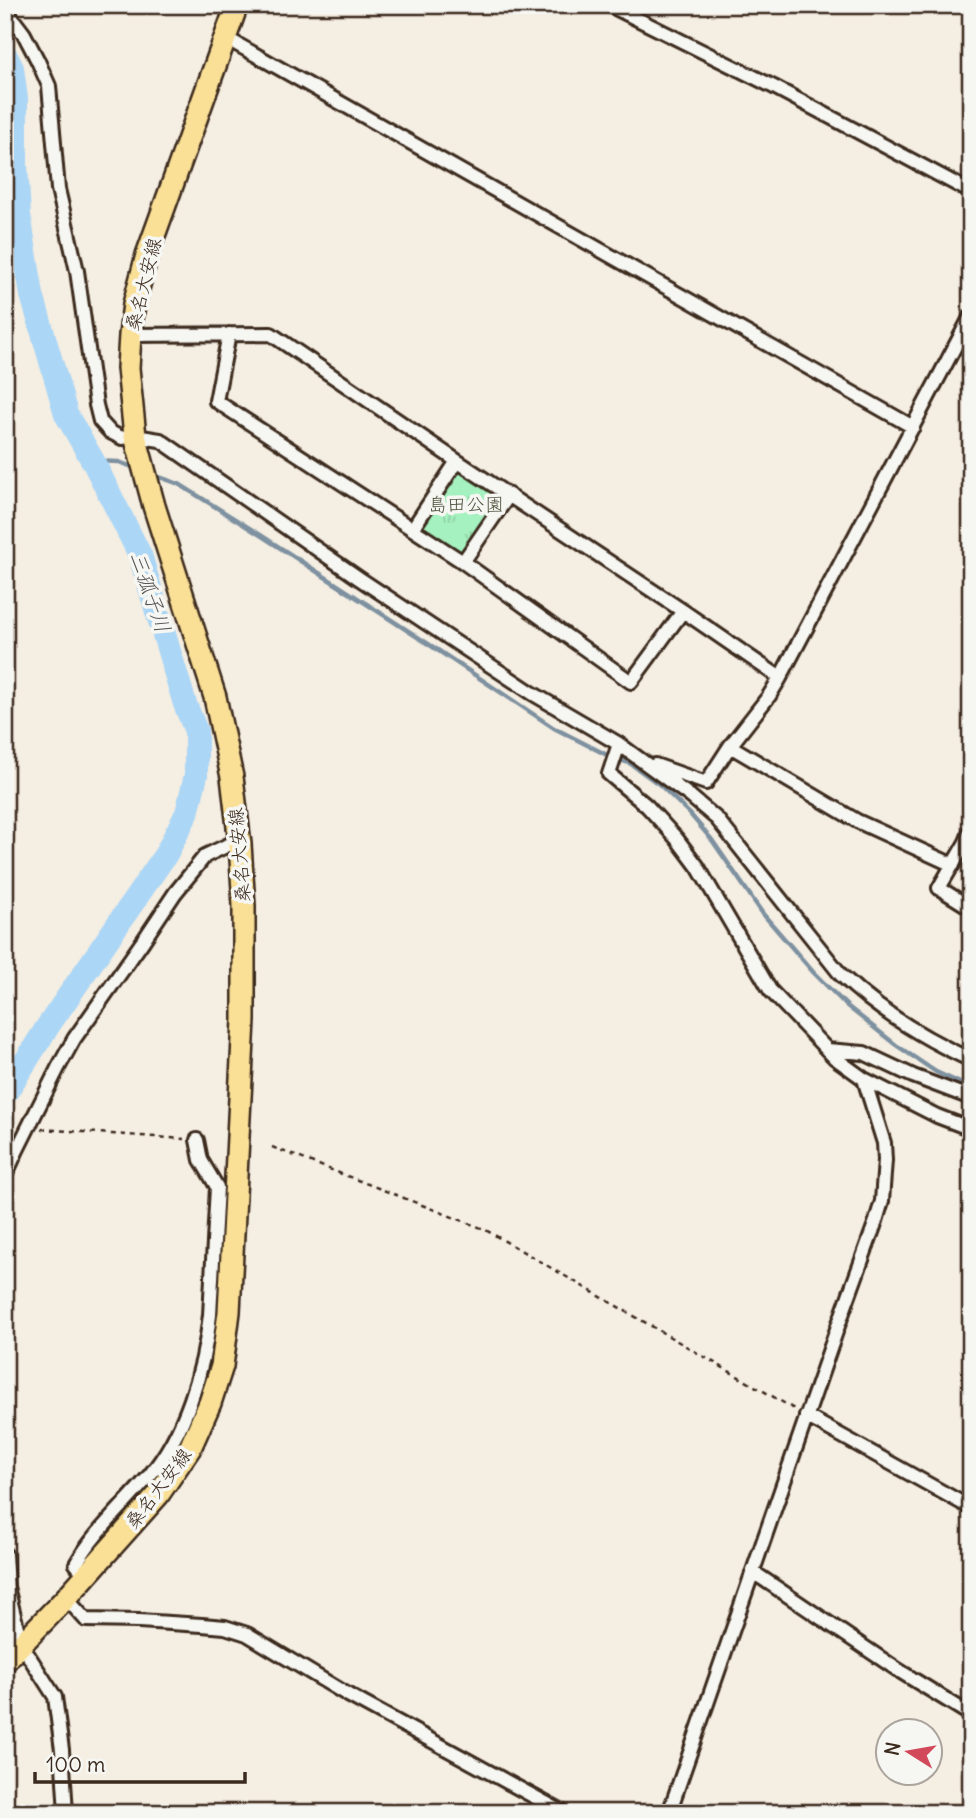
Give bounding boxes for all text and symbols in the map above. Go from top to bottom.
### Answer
street label: 桑名大安線 [120,235,166,333]
park label: 島田公園 [428,492,504,516]
water label: 三孤子川 [124,548,177,636]
street label: 桑名大安線 [223,807,255,903]
street label: 桑名大安線 [120,1443,196,1533]
north arrow [874,1716,944,1786]
text: N [879,1740,905,1757]
scale bar [35,1741,245,1785]
text: 100 m [46,1751,105,1778]

